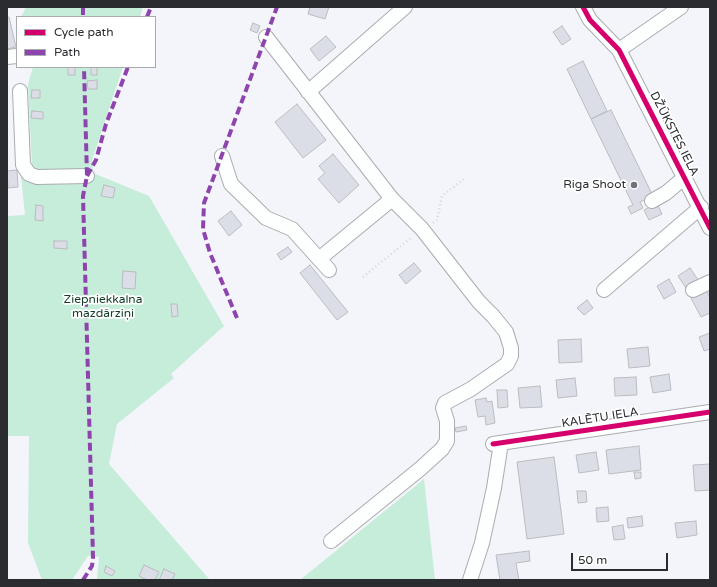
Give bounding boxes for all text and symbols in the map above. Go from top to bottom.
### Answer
legend [16,16,156,68]
text: Cycle path [54,25,113,39]
text: Path [54,45,80,59]
street label: DŽŪKSTES IELA [646,89,702,179]
place label: Riga Shoot [563,178,626,192]
marker: Riga Shoot [629,180,639,190]
park label: Ziepniekkalna mazdārziņi [64,293,142,321]
street label: KALĒTU IELA [561,405,639,431]
scale bar [573,545,670,571]
text: 50 m [578,553,607,567]

